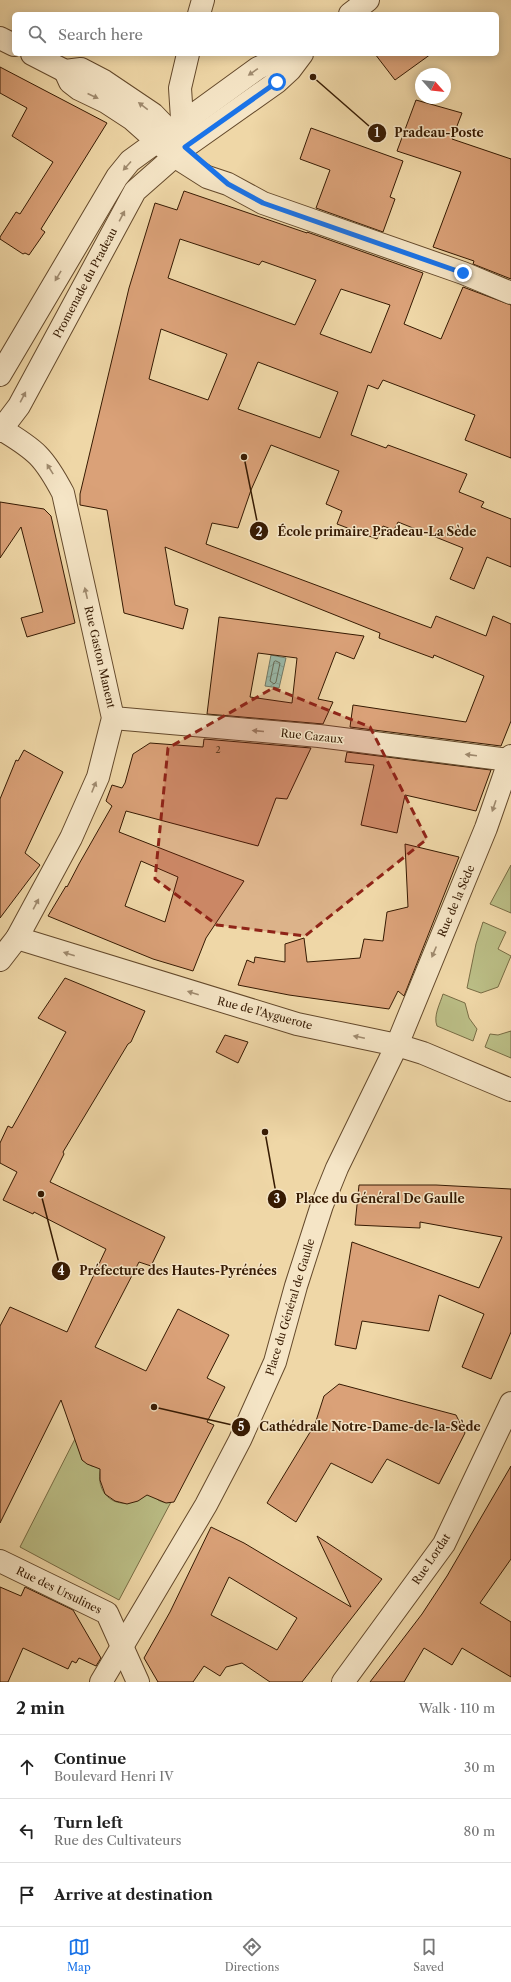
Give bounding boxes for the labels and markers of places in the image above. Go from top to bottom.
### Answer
callout: Pradeau-Poste [367,121,492,145]
callout: École primaire Pradeau-La Sède [249,519,484,543]
callout: Place du Général De Gaulle [267,1187,472,1211]
callout: Préfecture des Hautes-Pyrénées [51,1259,284,1283]
callout: Cathédrale Notre-Dame-de-la-Sède [231,1415,488,1439]

